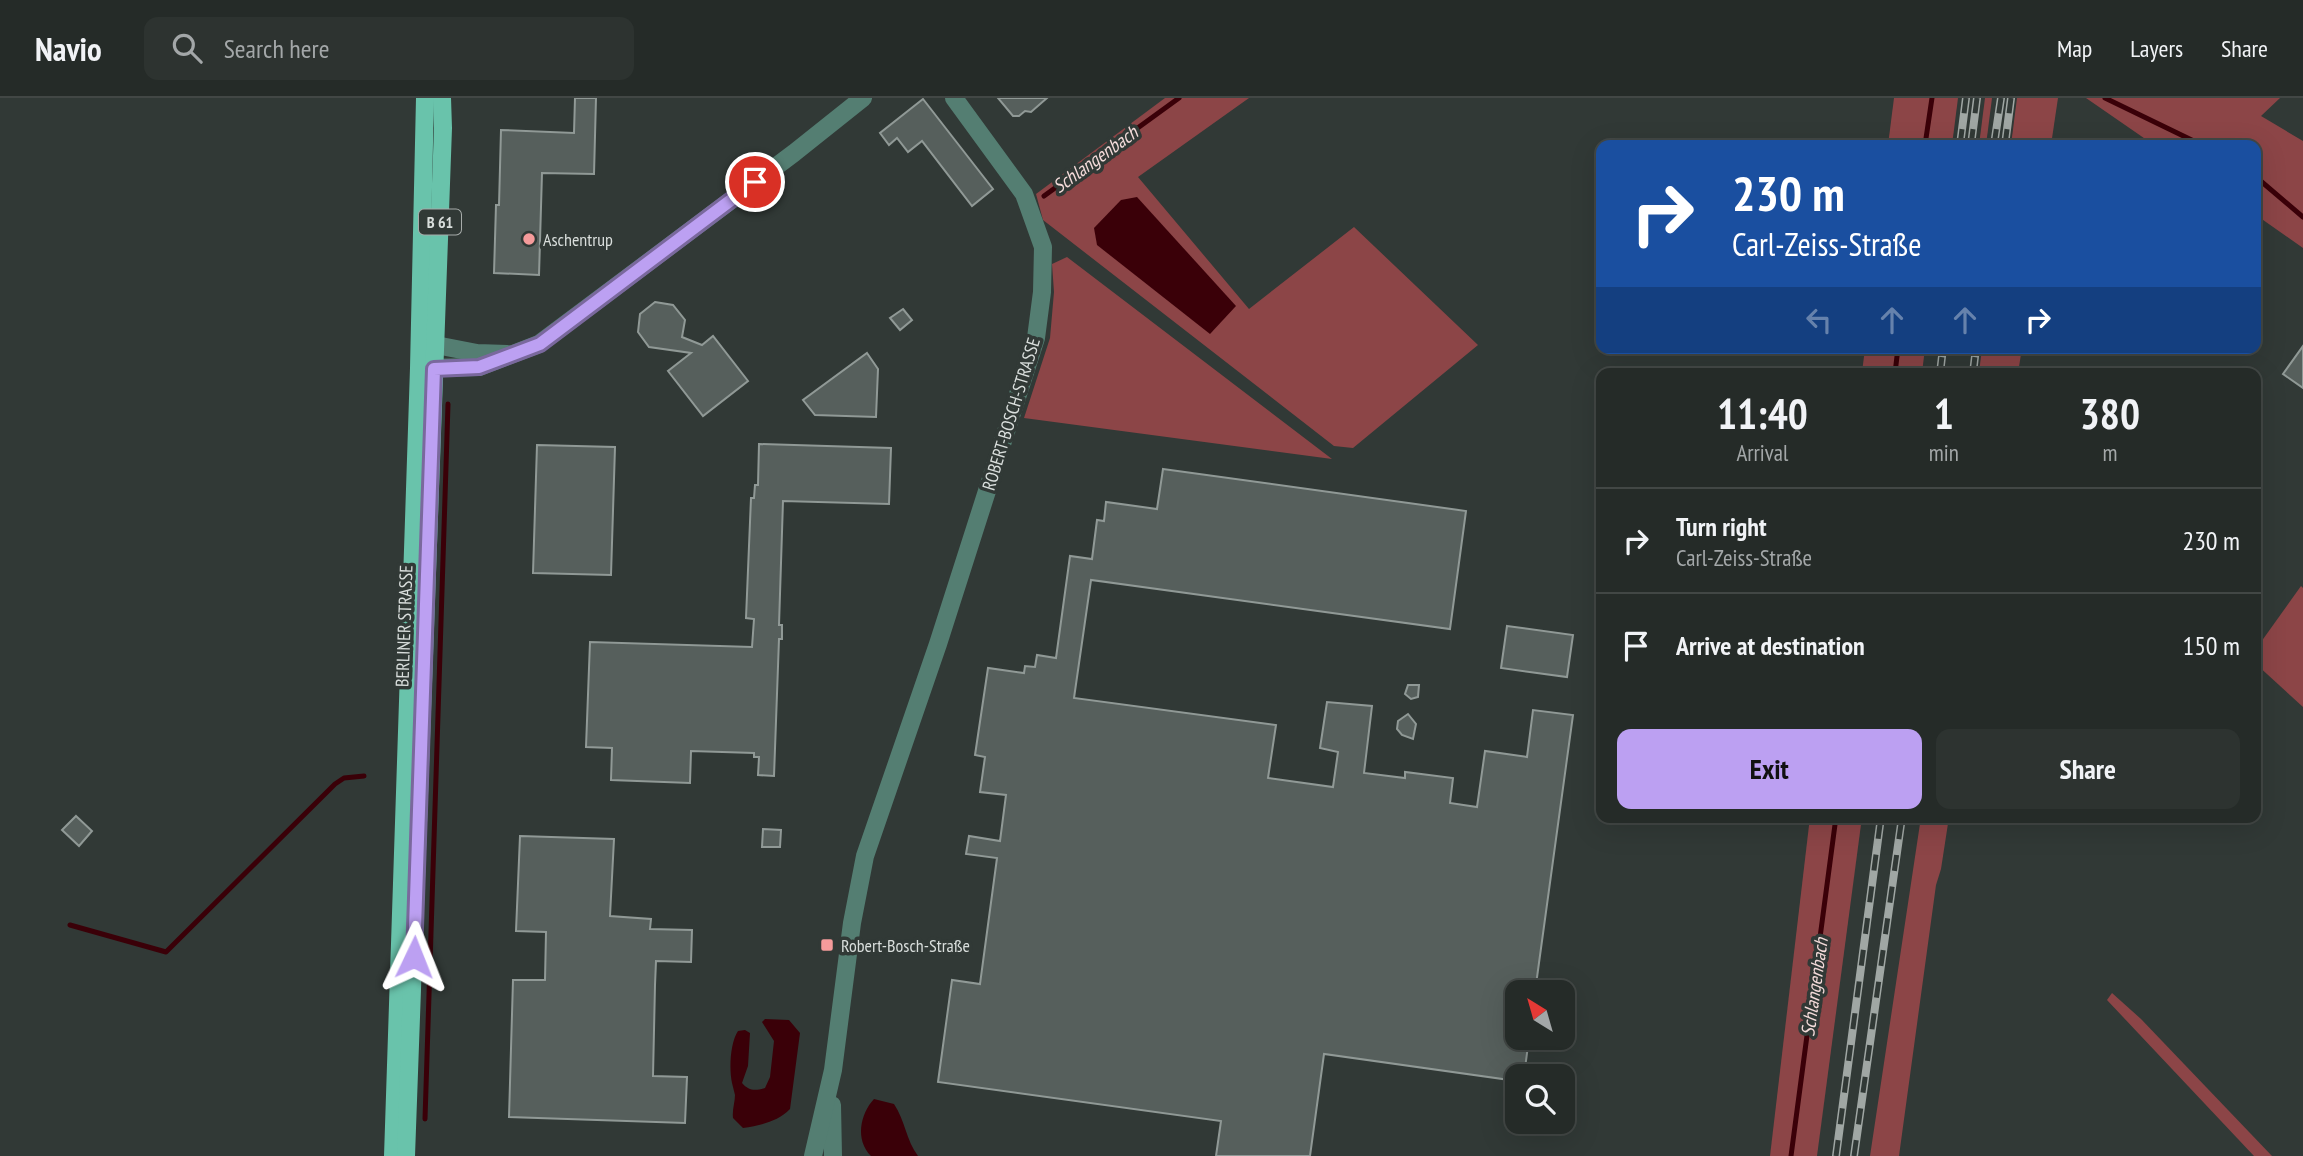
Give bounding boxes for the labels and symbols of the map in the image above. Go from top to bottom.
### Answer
water label: Schlangenbach [1048,119,1143,198]
pin [725,152,785,212]
road number: B 61 [419,210,461,234]
place label: Aschentrup [543,228,613,251]
marker: Aschentrup [521,231,537,247]
street label: ROBERT-BOSCH-STRASSE [977,335,1045,493]
street label: BERLINER STRASSE [390,565,418,687]
position arrow [377,920,451,994]
place label: Robert-Bosch-Straße [841,934,970,957]
water label: Schlangenbach [1795,935,1833,1038]
marker: Robert-Bosch-Straße [819,937,835,953]
north arrow [1505,980,1575,1050]

